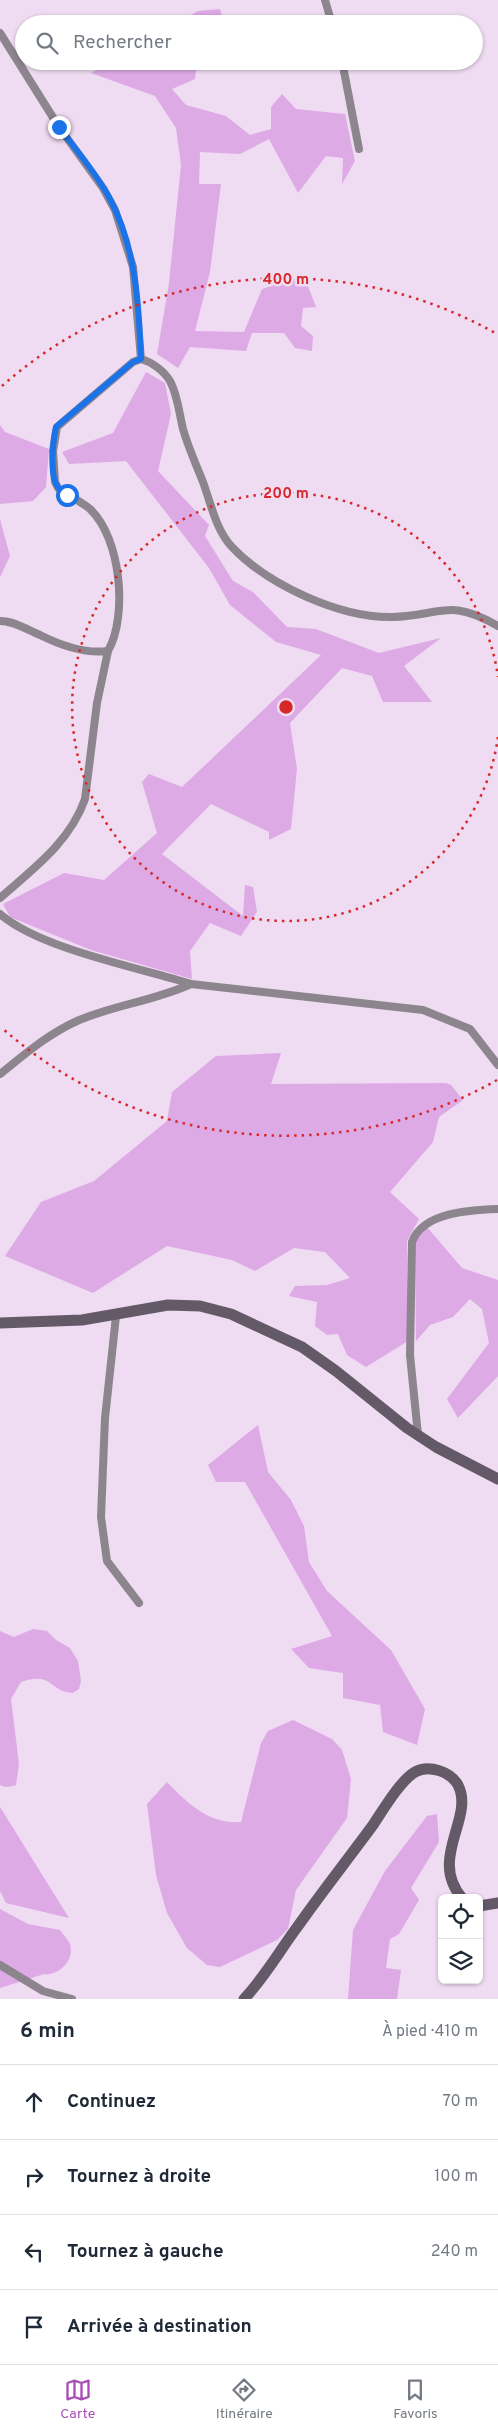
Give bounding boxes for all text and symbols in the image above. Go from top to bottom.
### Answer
search box [15,15,483,70]
icon: search [33,29,61,57]
text: Rechercher [73,31,172,55]
route end [48,116,71,139]
text: 400 m [263,271,309,290]
route start [56,484,79,507]
text: 200 m [263,485,309,504]
centre of rings [277,698,295,716]
map controls [438,1894,483,1984]
button: locate [438,1894,483,1939]
button: layers [438,1939,483,1984]
text: 6 min [20,2018,75,2045]
text: À pied · 410 m [382,2022,478,2042]
icon: ahead [20,2088,48,2116]
text: Continuez [67,2090,156,2114]
text: 70 m [443,2092,478,2112]
icon: right [20,2163,48,2191]
text: Tournez à droite [67,2165,211,2189]
text: 100 m [434,2167,478,2187]
icon: left [20,2238,48,2266]
text: Tournez à gauche [67,2240,224,2264]
text: 240 m [431,2242,478,2262]
icon: arrive [20,2313,48,2341]
text: Arrivée à destination [67,2315,252,2339]
tab: Carte [60,2376,95,2423]
tab: Itinéraire [216,2376,273,2423]
tab: Favoris [393,2376,438,2423]

